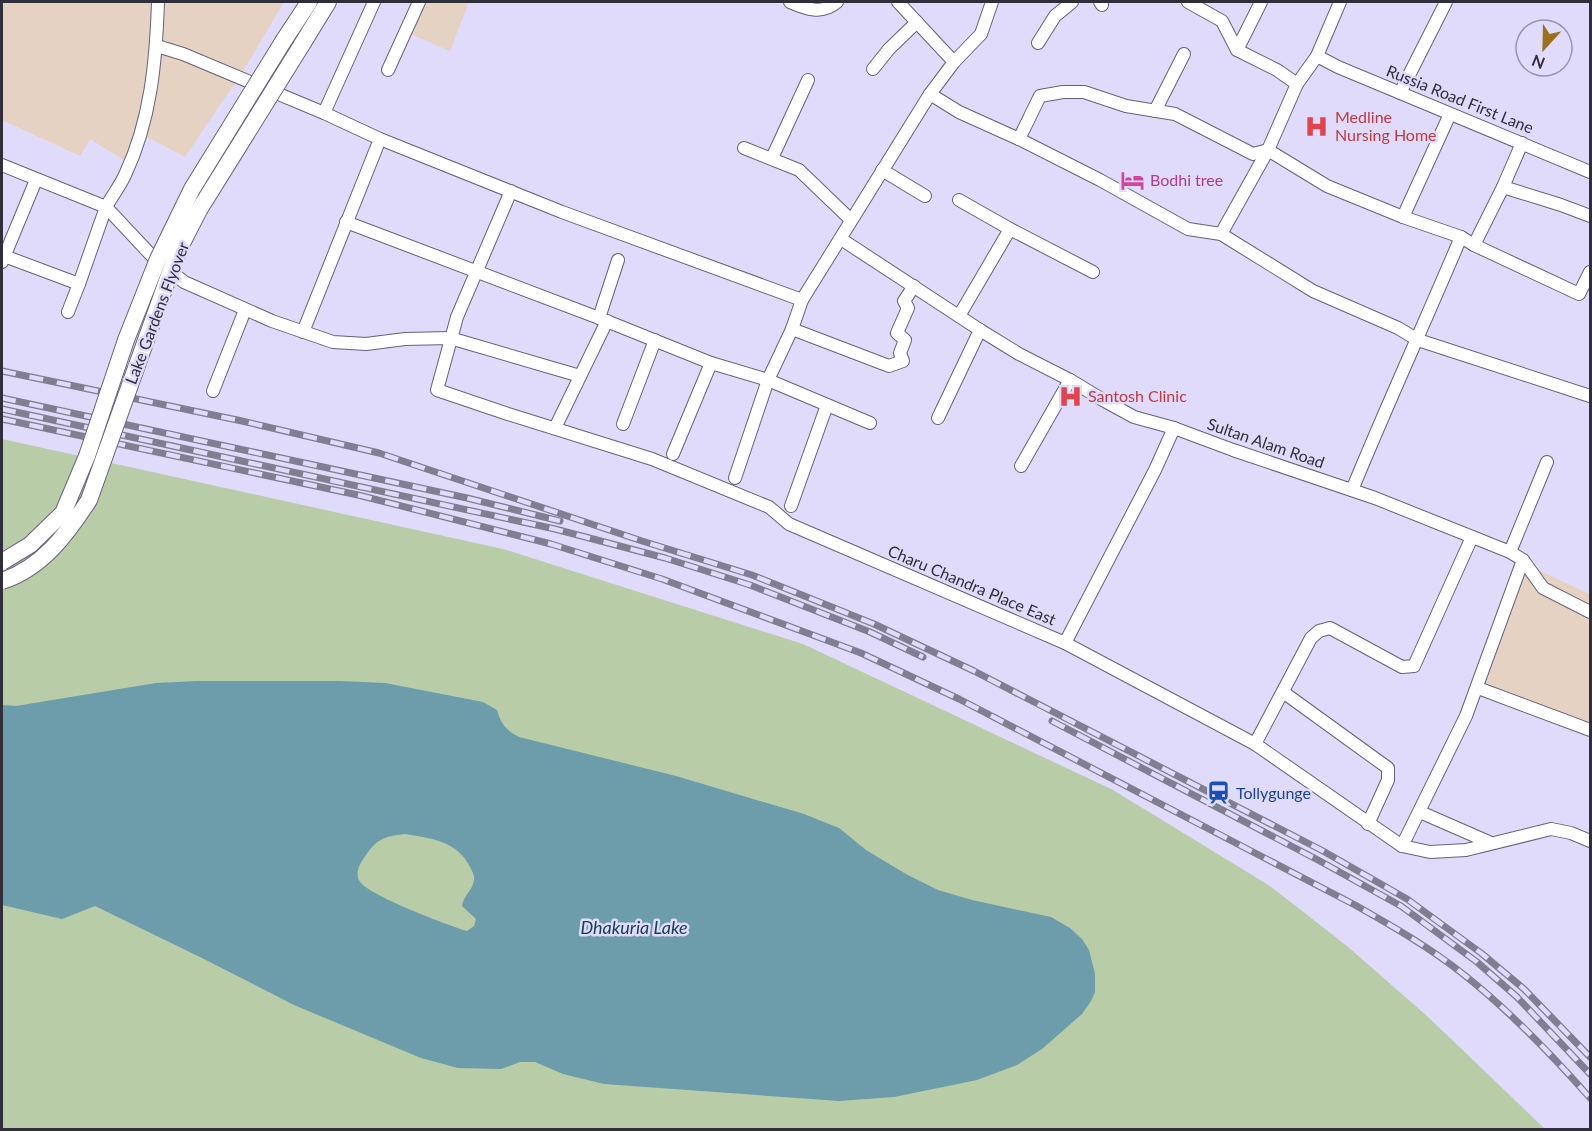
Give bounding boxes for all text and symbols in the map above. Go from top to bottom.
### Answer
north arrow [1514,18,1574,78]
text: N [1529,51,1547,73]
street label: Russia Road First Lane [1384,60,1536,137]
place label: Medline Nursing Home [1335,107,1437,144]
hospital icon: Medline Nursing Home [1304,113,1330,139]
hotel icon: Bodhi tree [1119,167,1145,193]
place label: Bodhi tree [1150,170,1223,189]
street label: Lake Gardens Flyover [121,239,192,387]
hospital icon: Santosh Clinic [1057,383,1083,409]
place label: Santosh Clinic [1088,386,1187,405]
street label: Sultan Alam Road [1205,414,1327,471]
street label: Charu Chandra Place East [885,540,1059,629]
station icon: Tollygunge [1205,780,1231,806]
place label: Tollygunge [1236,783,1311,802]
water label: Dhakuria Lake [580,916,688,938]

